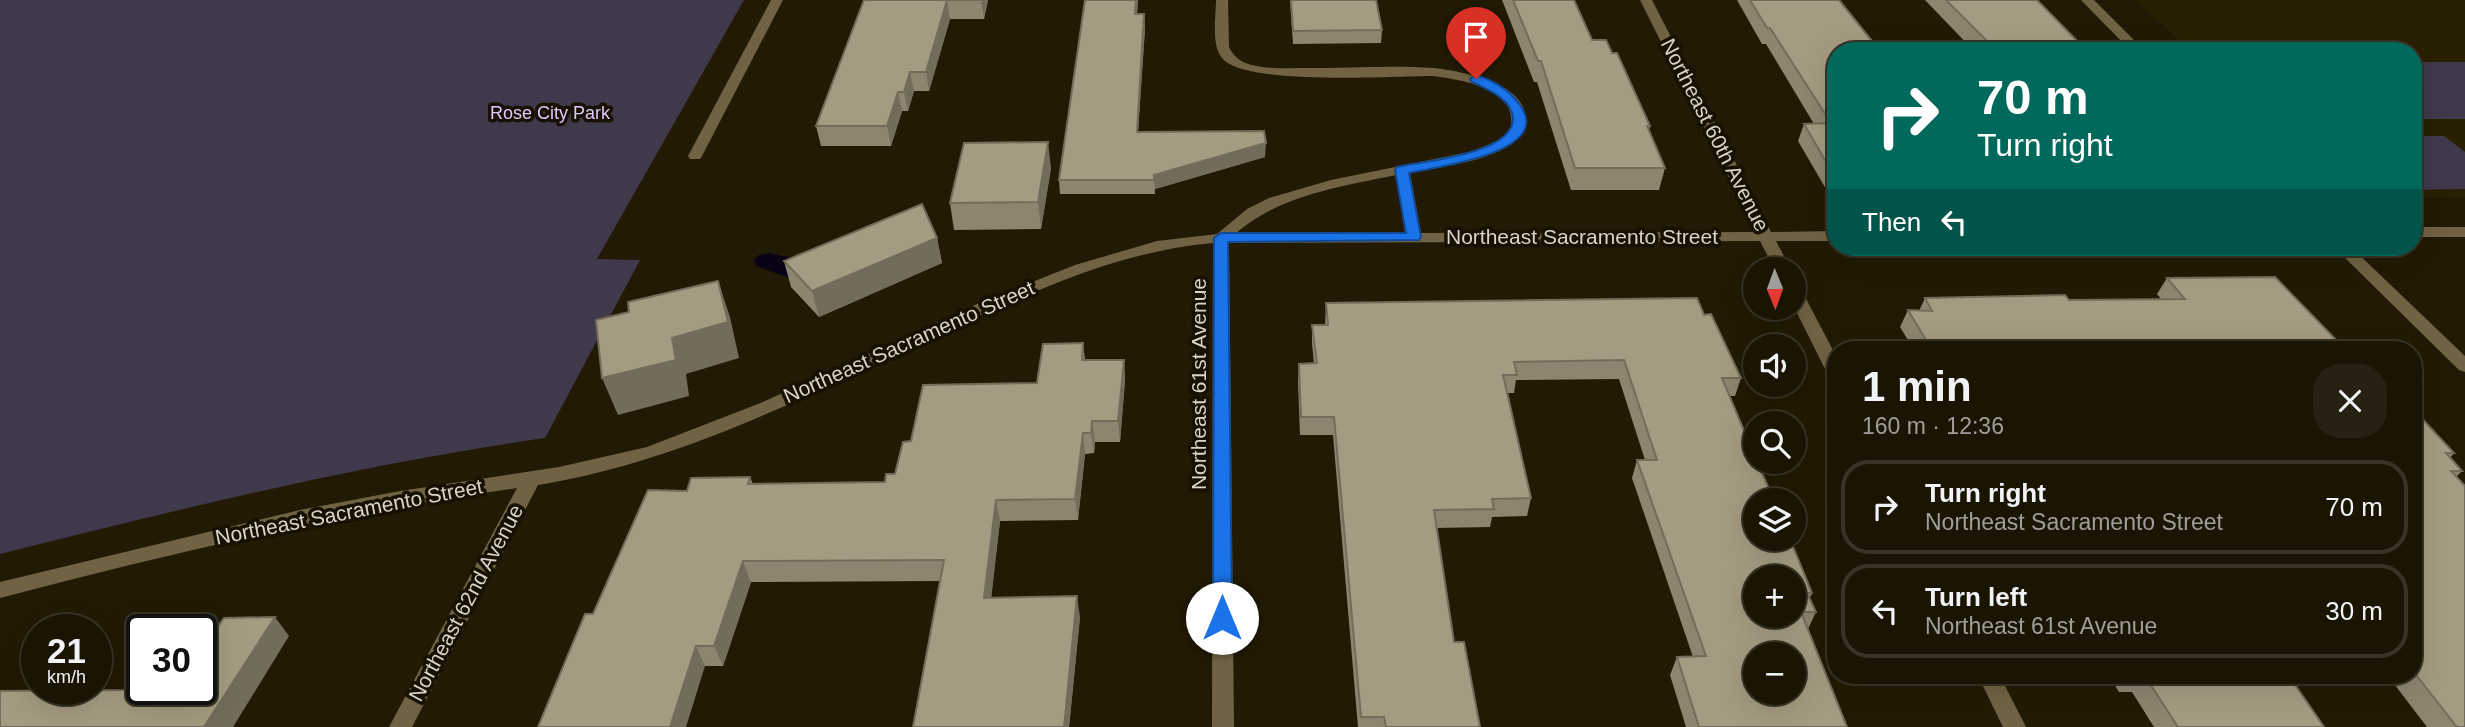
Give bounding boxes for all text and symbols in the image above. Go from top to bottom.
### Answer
pin [1446,7,1506,79]
icon: arrive [1457,18,1495,56]
street label: Northeast 60th Avenue [1657,35,1774,235]
icon: right [1862,70,1953,161]
text: 70 m [1977,70,2089,124]
park label: Rose City Park [490,103,611,123]
text: Turn right [1977,127,2113,163]
icon: left [1935,203,1973,241]
text: Then [1862,207,1921,237]
street label: Northeast Sacramento Street [1446,225,1718,248]
north arrow [1743,257,1806,320]
map controls [1743,257,1806,705]
street label: Northeast Sacramento Street [780,276,1038,407]
street label: Northeast 61st Avenue [1187,278,1210,490]
button: sound [1743,334,1806,397]
text: 1 min [1862,363,1972,410]
button: close [2313,364,2387,438]
button: search [1743,411,1806,474]
text: 160 m · 12:36 [1862,413,2004,439]
street label: Northeast Sacramento Street [213,474,485,549]
text: Turn right [1925,478,2046,508]
button: layers [1743,488,1806,551]
icon: right [1866,488,1904,526]
text: 70 m [2325,492,2383,522]
street label: Northeast 62nd Avenue [404,501,527,705]
text: Northeast Sacramento Street [1925,509,2223,535]
button: + [1743,565,1806,628]
position arrow [1185,581,1259,655]
text: Turn left [1925,582,2027,612]
icon: left [1866,592,1904,630]
text: 30 m [2325,596,2383,626]
text: Northeast 61st Avenue [1925,613,2157,639]
speed limit sign: 30 [126,614,217,705]
text: 21 [47,631,86,670]
button: − [1743,642,1806,705]
text: km/h [47,667,86,687]

